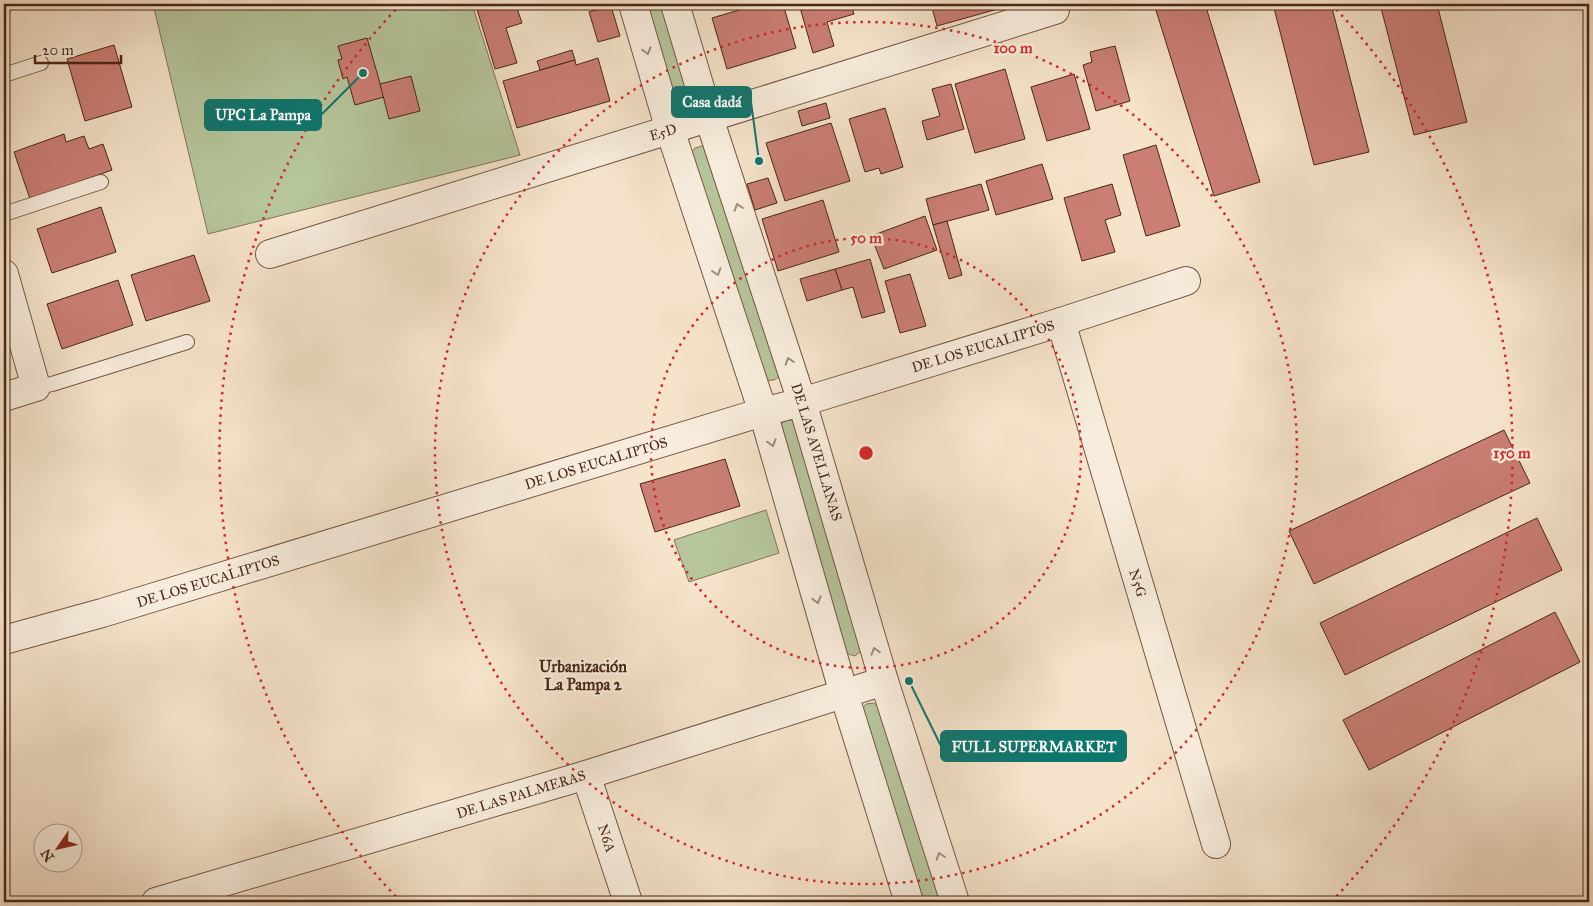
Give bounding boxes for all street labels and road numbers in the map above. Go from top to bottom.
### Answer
street label: E5D [647,120,679,145]
street label: DE LOS EUCALIPTOS [910,317,1057,376]
street label: DE LAS AVELLANAS [787,381,846,523]
street label: DE LOS EUCALIPTOS [523,434,670,493]
street label: DE LOS EUCALIPTOS [135,552,282,611]
street label: N5G [1125,567,1150,599]
street label: DE LAS PALMERAS [454,767,588,822]
street label: N6A [594,822,619,855]

